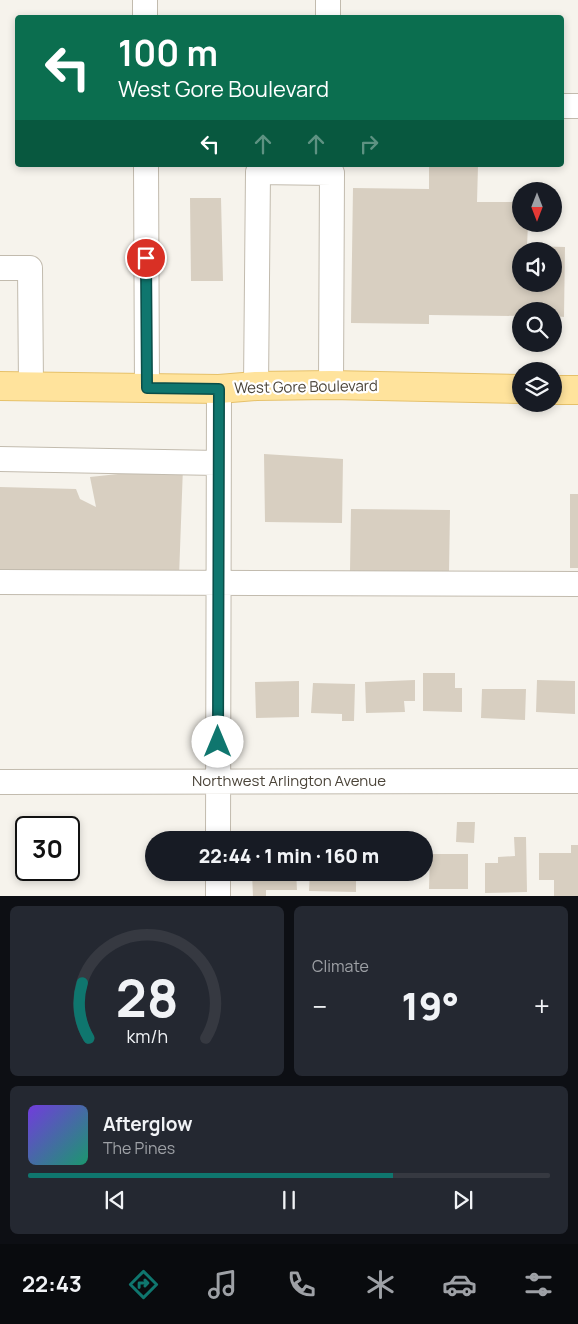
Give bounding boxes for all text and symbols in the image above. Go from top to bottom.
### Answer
text: 100 m [118,29,218,77]
icon: left [35,35,100,100]
text: West Gore Boulevard [118,74,329,104]
icon: left [196,130,224,158]
icon: ahead [249,130,277,158]
icon: ahead [302,130,330,158]
icon: right [355,130,383,158]
north arrow [512,182,562,232]
map controls [512,182,562,412]
pin [125,237,167,279]
button: sound [512,242,562,292]
icon: arrive [132,244,160,272]
button: search [512,302,562,352]
button: layers [512,362,562,412]
street label: West Gore Boulevard [234,375,378,398]
position arrow [191,715,243,767]
street label: Northwest Arlington Avenue [192,770,386,791]
speed limit sign: 30 [15,816,80,881]
text: 22:44 · 1 min · 160 m [199,843,379,869]
text: Climate [312,955,369,977]
text: 28 [116,962,178,1033]
text: 19° [401,979,459,1031]
text: − [312,987,327,1025]
text: + [534,987,550,1025]
text: km/h [126,1024,168,1048]
text: Afterglow [103,1111,192,1137]
text: The Pines [103,1137,175,1159]
icon: previous [101,1186,129,1214]
icon: pause [275,1186,303,1214]
icon: next [449,1186,477,1214]
icon: directions [126,1267,161,1302]
icon: music [205,1267,240,1302]
icon: phone [284,1267,319,1302]
icon: climate [363,1267,398,1302]
icon: car [442,1267,477,1302]
icon: filters [521,1267,556,1302]
text: 22:43 [22,1269,82,1299]

